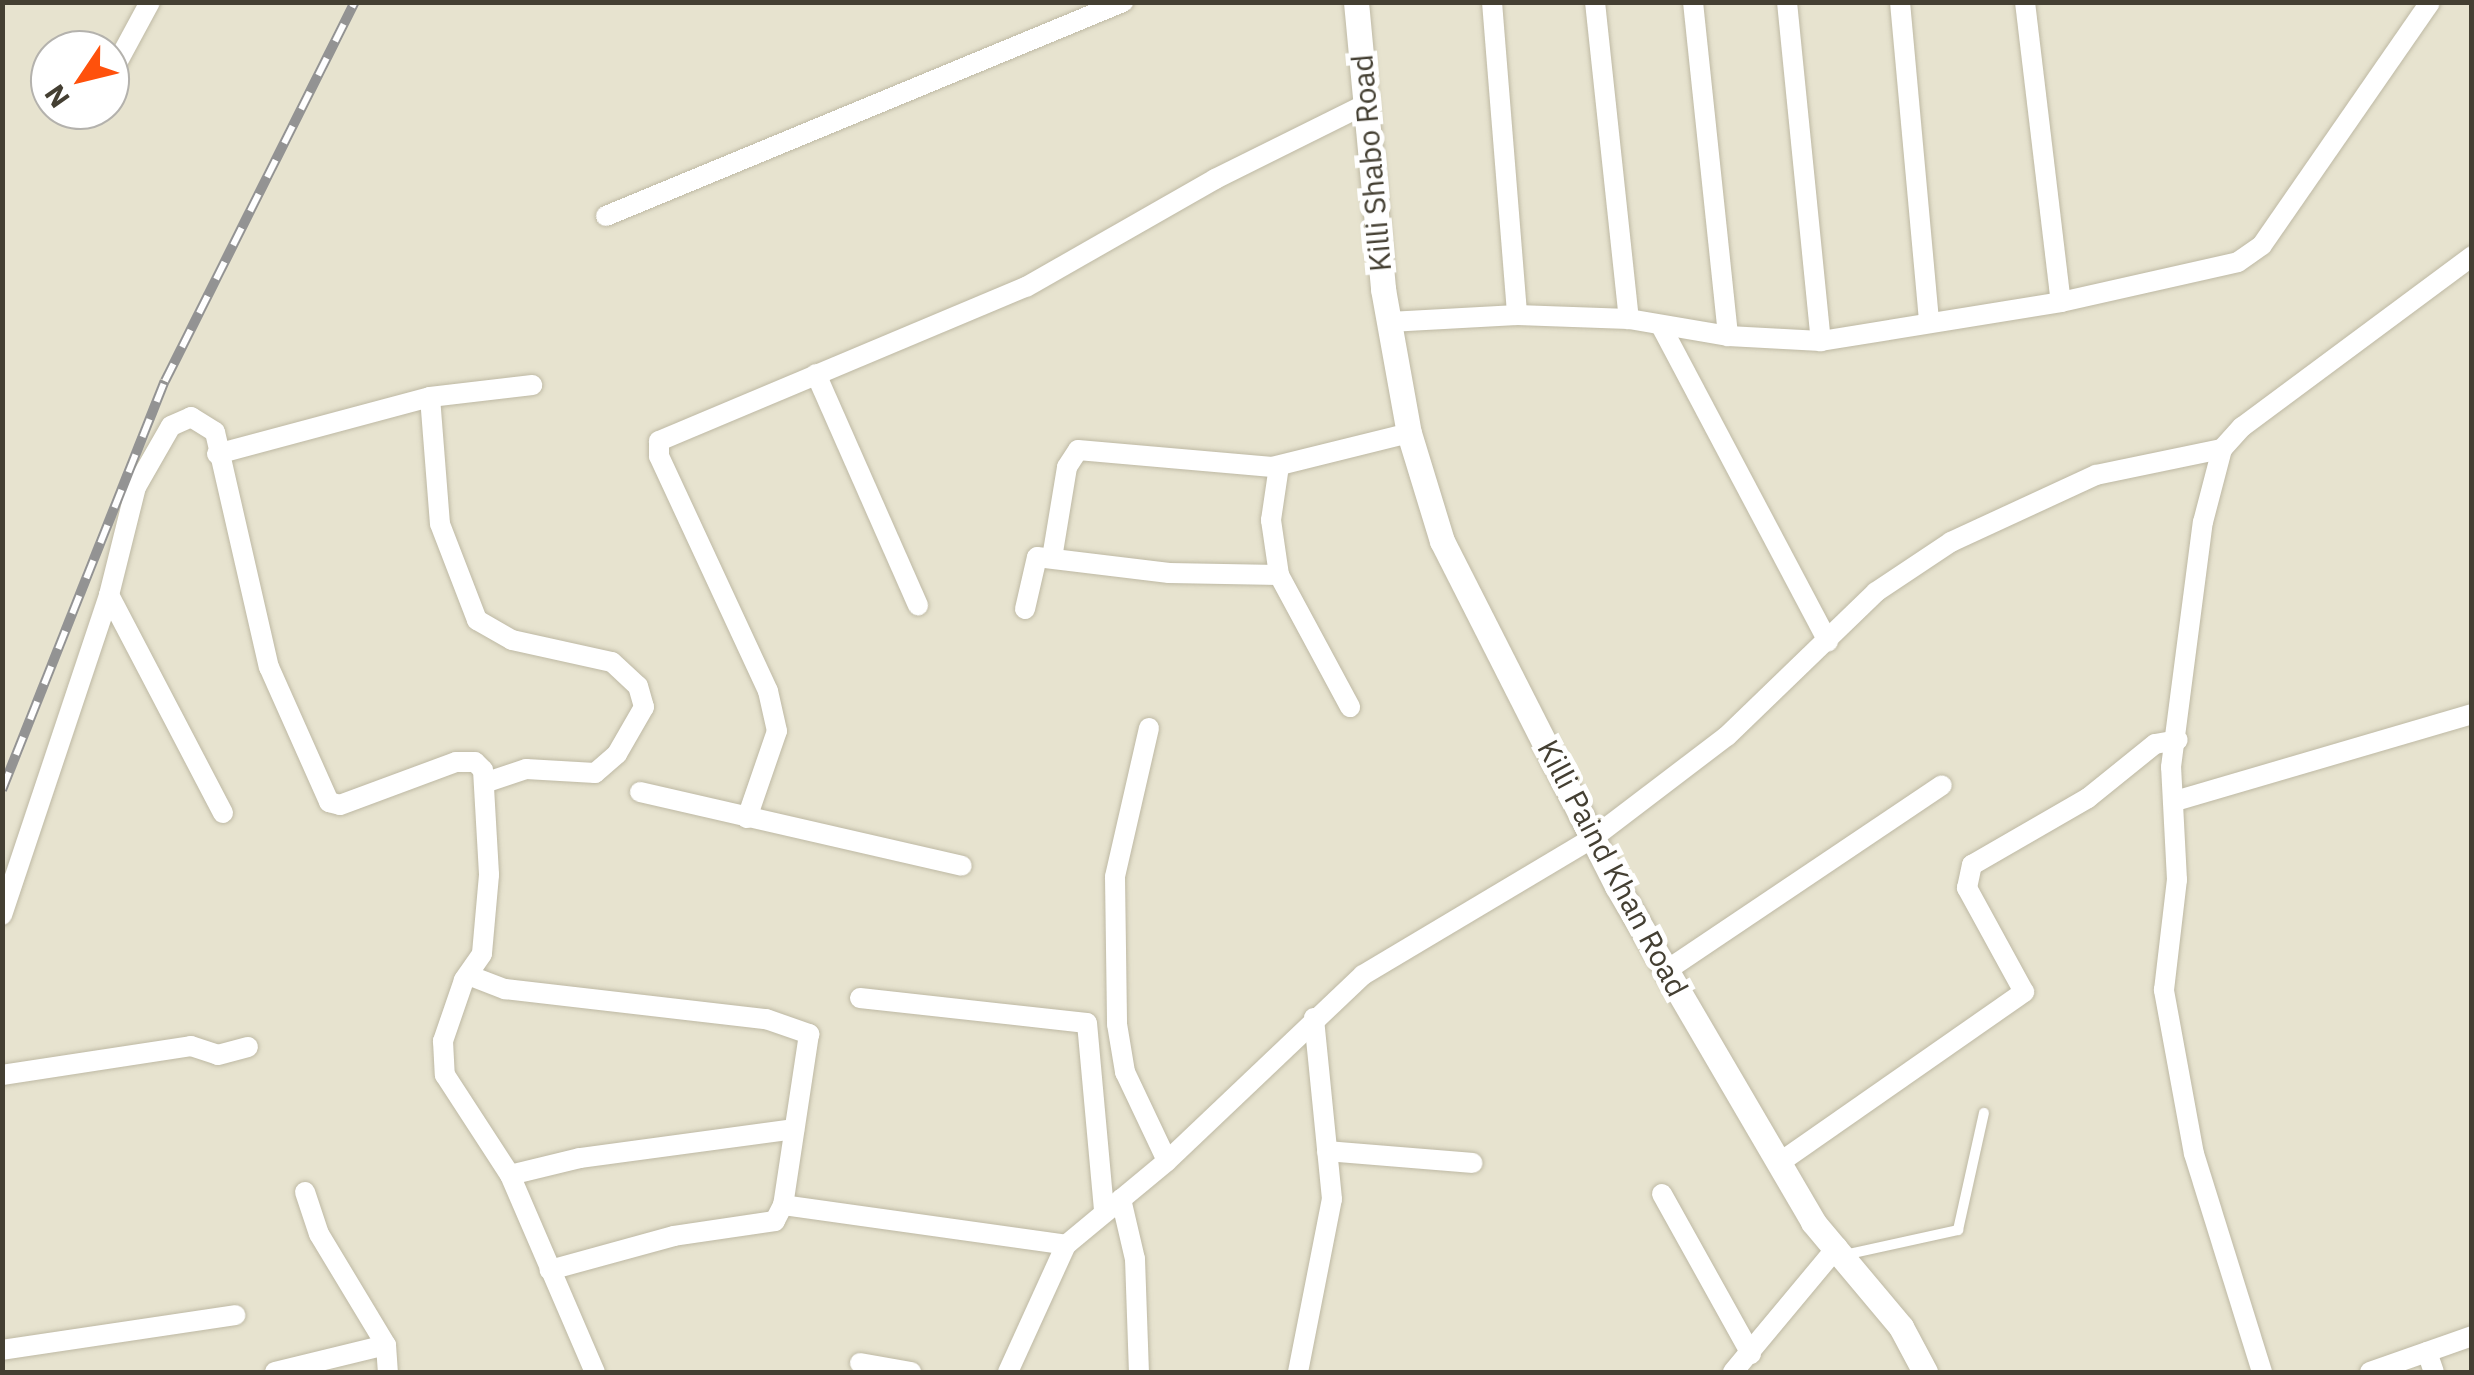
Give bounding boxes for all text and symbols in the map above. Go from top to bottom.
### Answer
north arrow [30,30,130,130]
street label: Killi Shabo Road [1344,53,1398,273]
text: N [36,77,78,115]
street label: Killi Paind Khan Road [1530,734,1696,1002]

